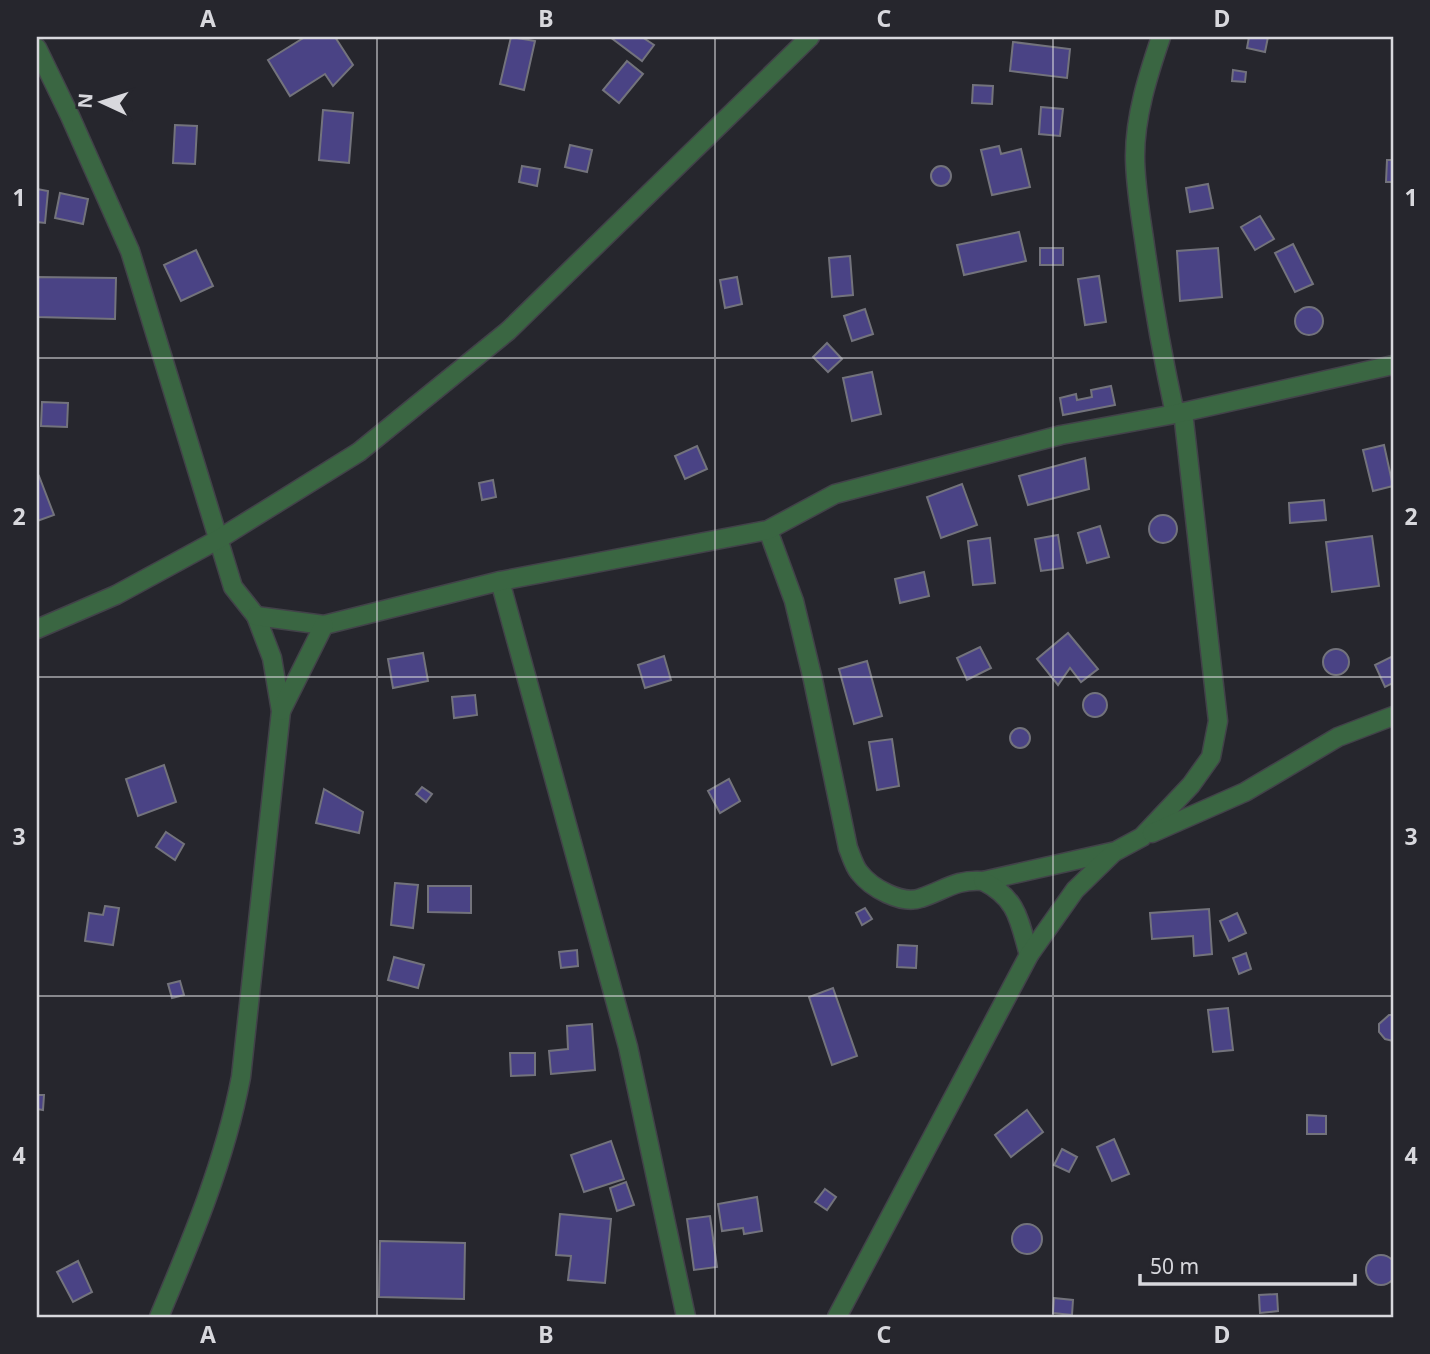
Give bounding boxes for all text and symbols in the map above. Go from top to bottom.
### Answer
text: A [200,2,216,34]
text: B [538,2,554,34]
text: C [877,2,892,34]
text: D [1214,2,1230,34]
north arrow [66,66,136,136]
text: N [72,92,99,109]
text: 1 [12,181,26,213]
text: 1 [1404,181,1418,213]
text: 2 [12,500,26,532]
text: 2 [1404,500,1418,532]
text: 3 [12,820,26,852]
text: 3 [1404,820,1418,852]
text: 4 [12,1139,26,1171]
text: 4 [1404,1139,1418,1171]
scale bar [1140,1242,1355,1286]
text: 50 m [1150,1252,1199,1280]
text: A [200,1318,216,1350]
text: B [538,1318,554,1350]
text: C [877,1318,892,1350]
text: D [1214,1318,1230,1350]

